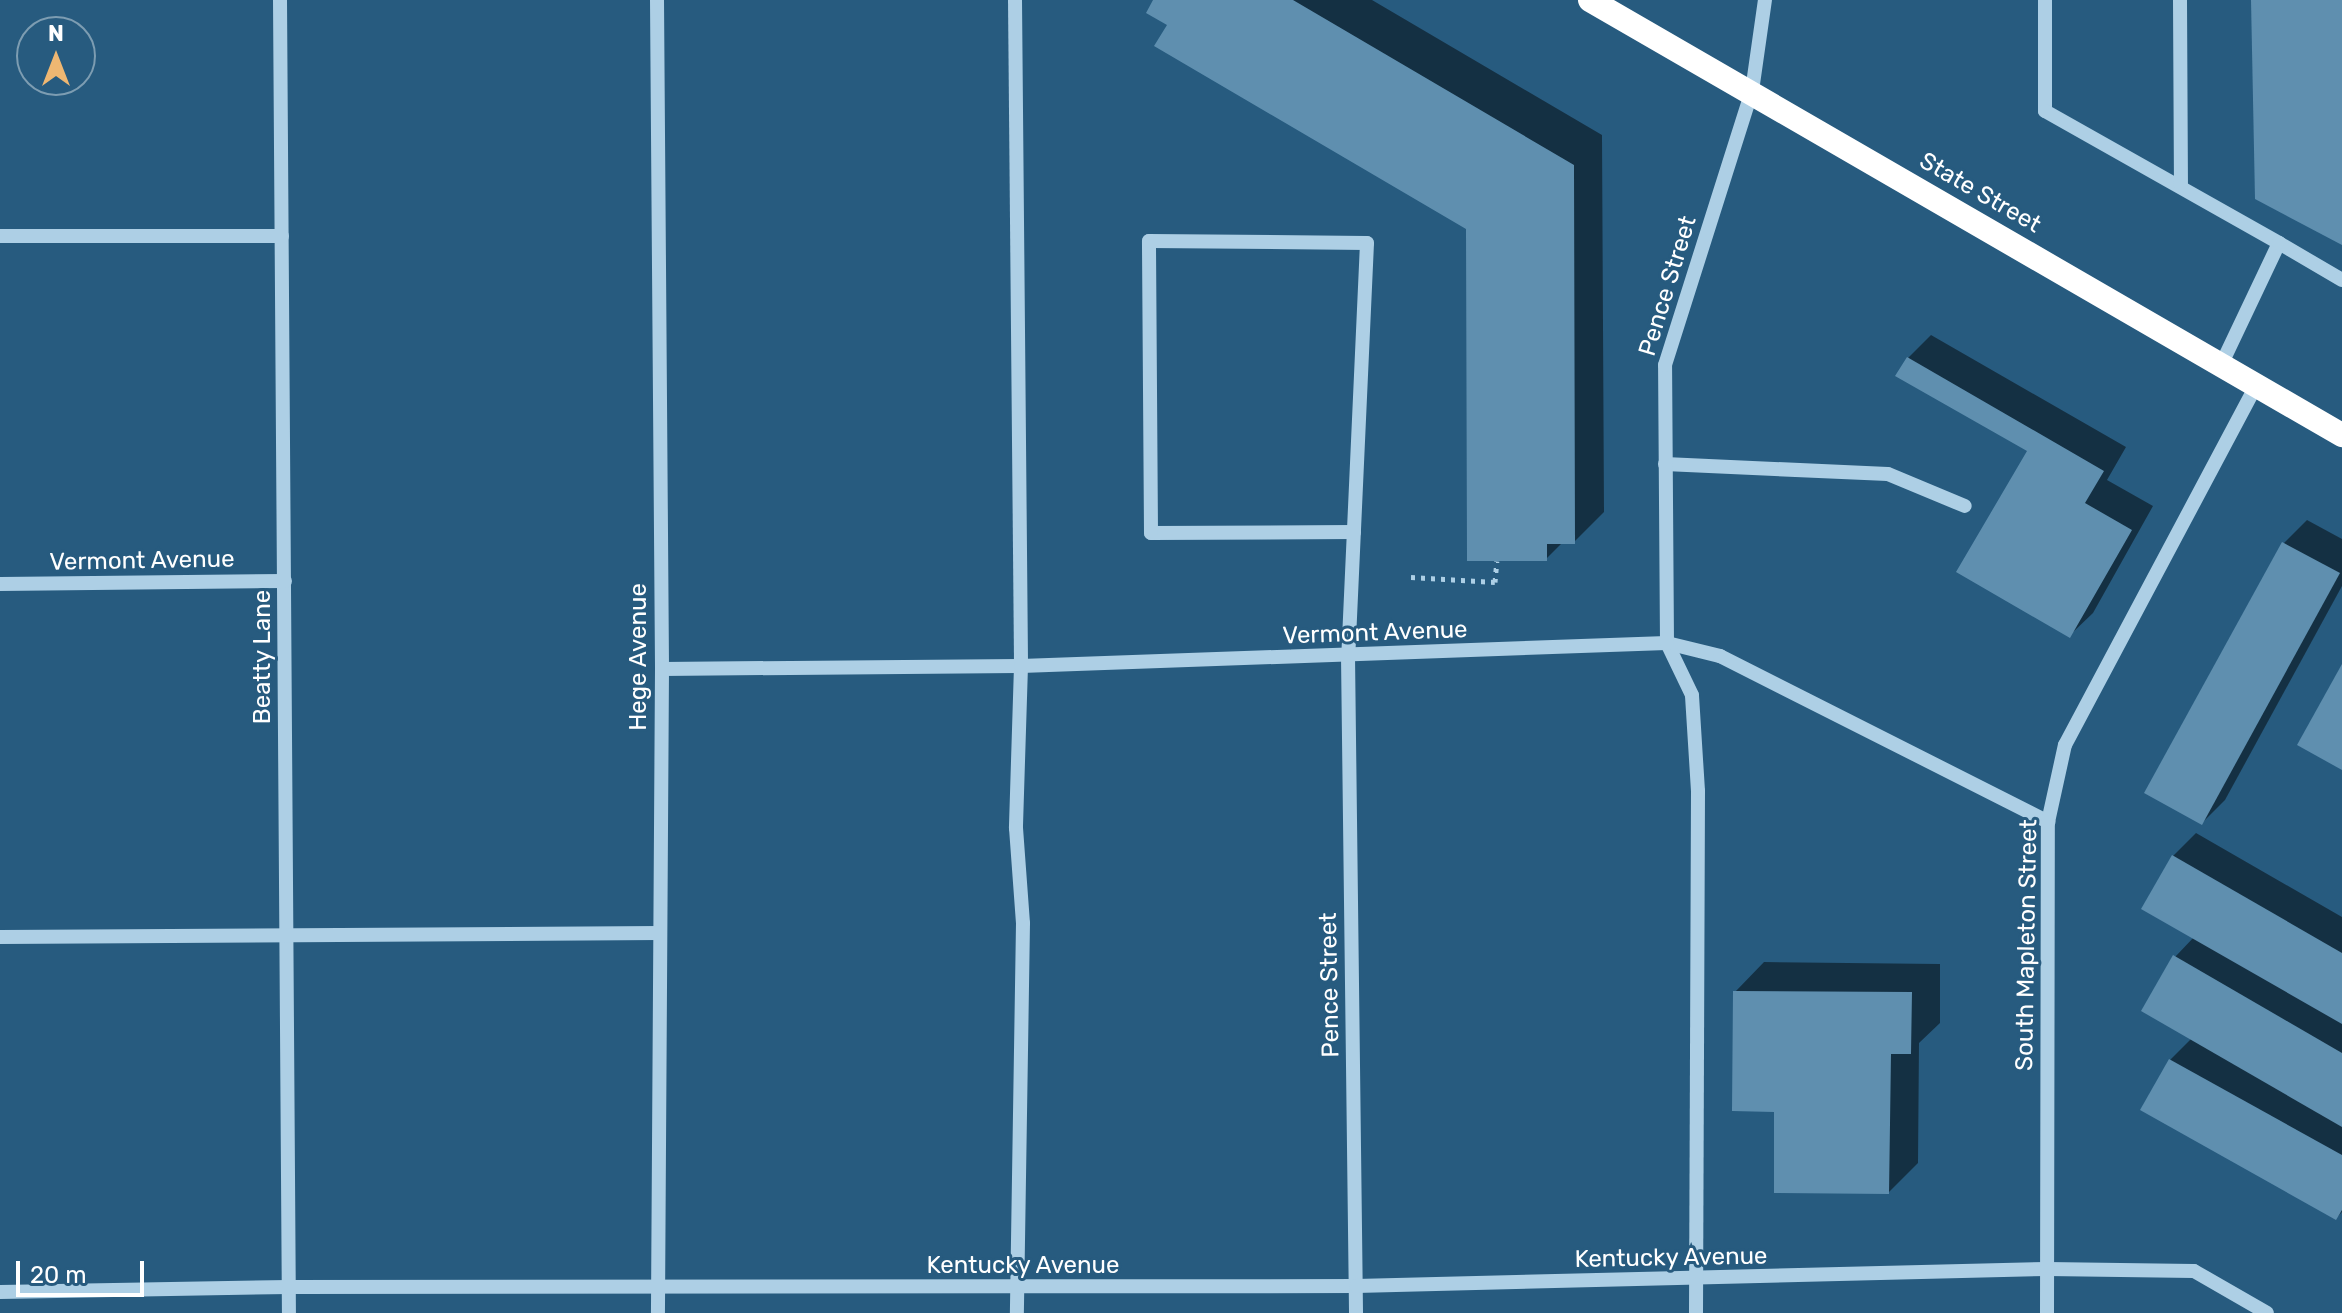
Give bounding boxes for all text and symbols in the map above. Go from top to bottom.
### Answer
north arrow [16,16,96,96]
text: N [48,20,64,47]
street label: State Street [1914,147,2046,239]
street label: Pence Street [1633,212,1703,360]
street label: Vermont Avenue [49,545,235,577]
street label: Hege Avenue [625,583,653,731]
street label: Beatty Lane [249,589,277,725]
street label: Vermont Avenue [1282,615,1468,651]
street label: South Mapleton Street [2010,819,2044,1071]
street label: Pence Street [1314,912,1346,1058]
street label: Kentucky Avenue [1574,1242,1768,1274]
scale bar [20,1245,148,1295]
street label: Kentucky Avenue [926,1252,1120,1280]
text: 20 m [30,1261,87,1289]

